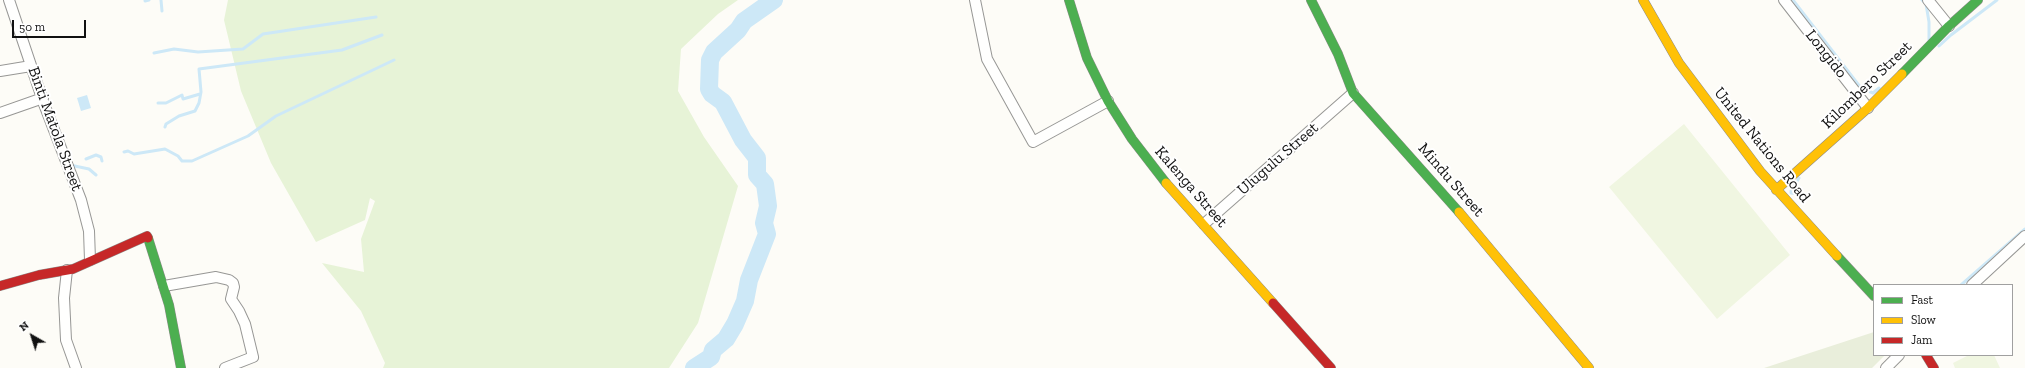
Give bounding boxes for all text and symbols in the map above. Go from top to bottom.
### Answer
scale bar [14,12,88,38]
text: 50 m [19,20,45,34]
street label: Longido [1801,26,1851,82]
street label: Kilombero Street [1818,37,1916,133]
street label: Binti Matola Street [24,64,86,194]
street label: United Nations Road [1710,84,1814,206]
street label: Ulugulu Street [1233,118,1323,200]
street label: Mindu Street [1414,139,1488,221]
street label: Kalenga Street [1151,143,1231,231]
legend [1873,284,2013,356]
text: Fast [1911,293,1933,307]
text: Slow [1911,313,1936,327]
north arrow [12,316,52,356]
text: N [17,319,31,334]
text: Jam [1911,333,1932,347]

